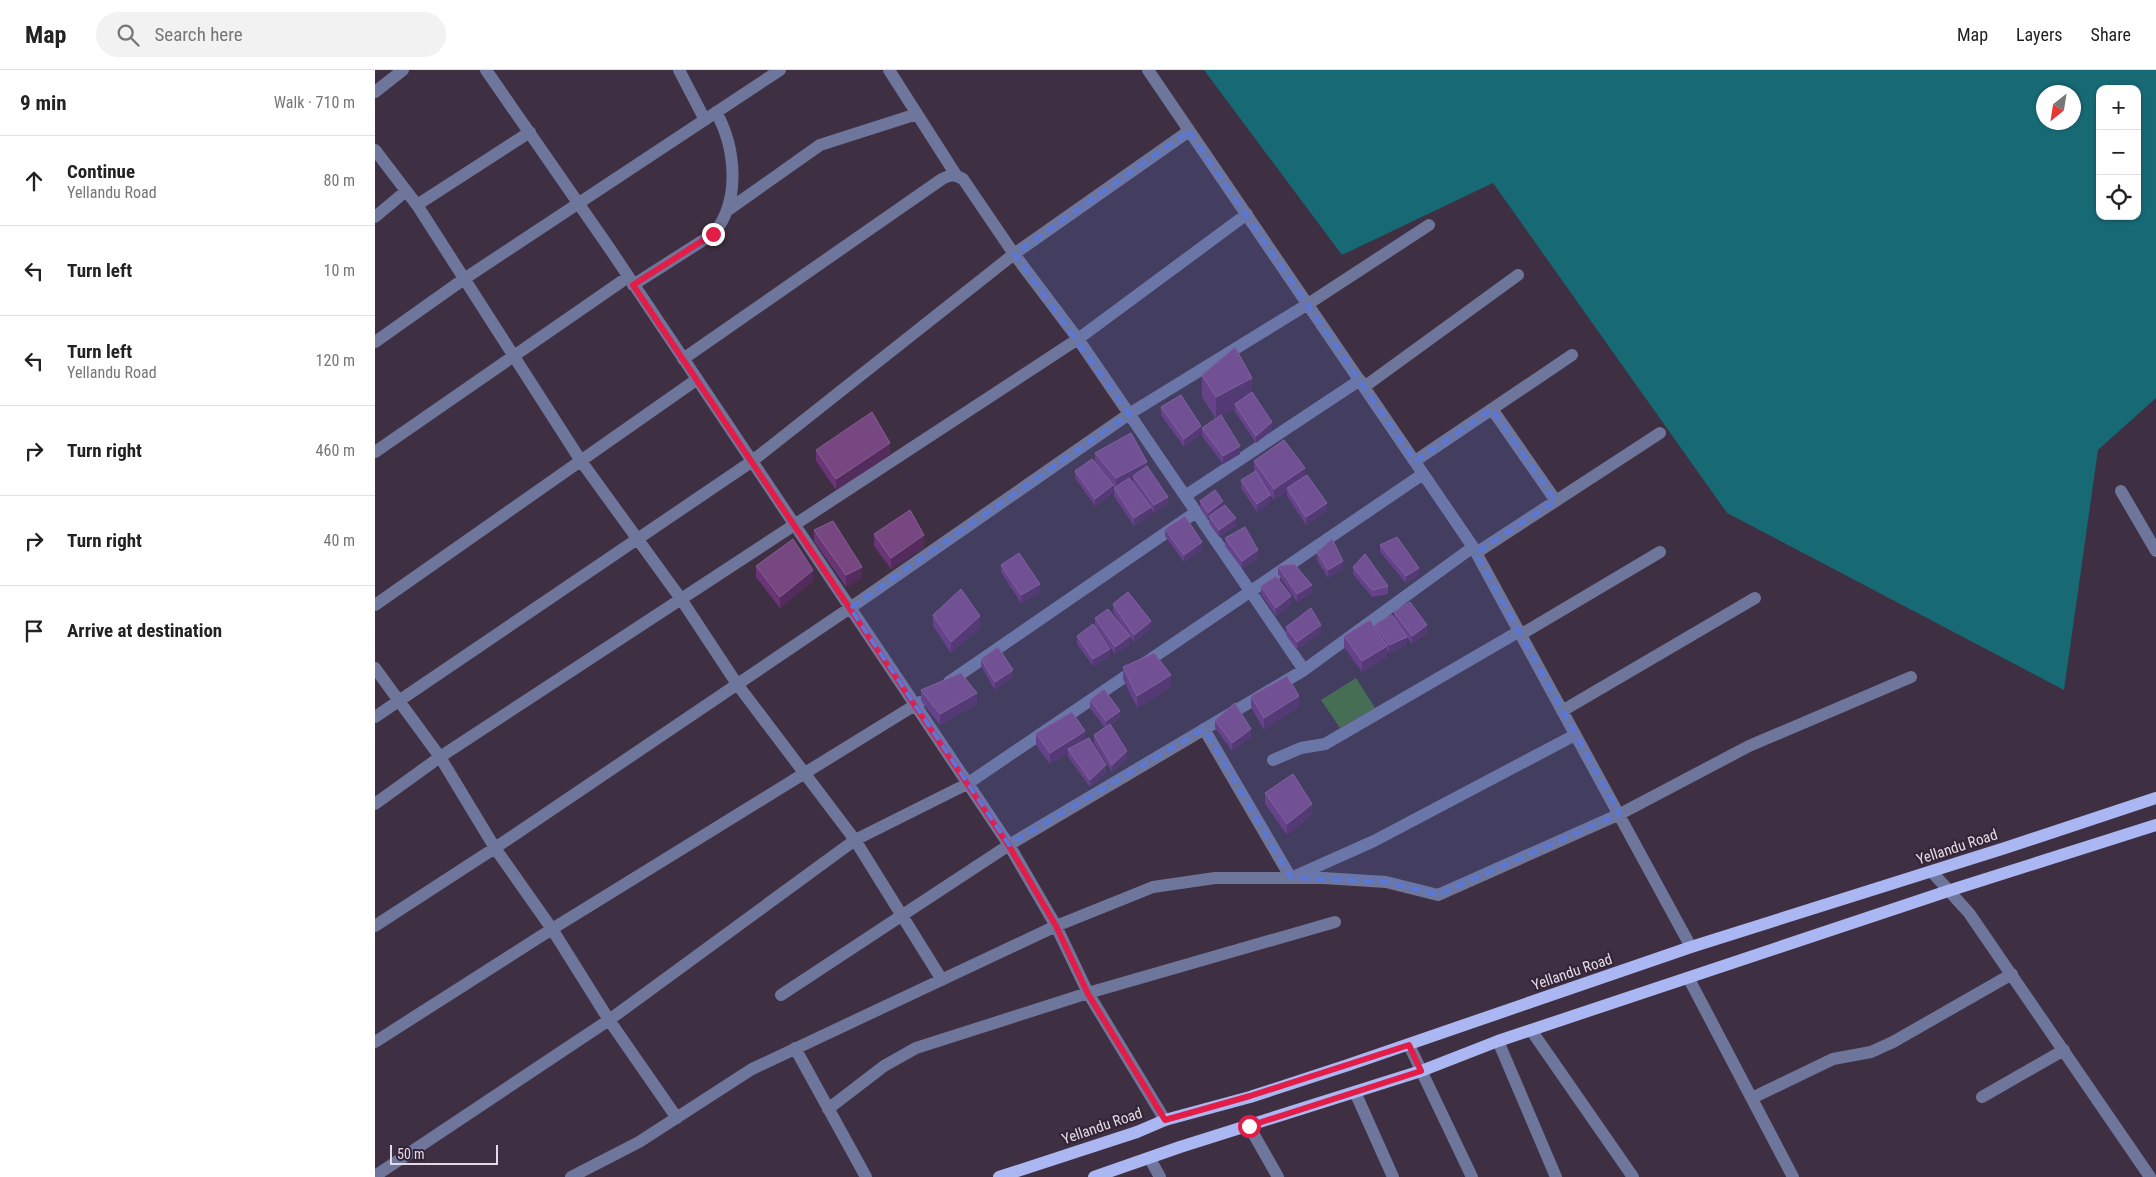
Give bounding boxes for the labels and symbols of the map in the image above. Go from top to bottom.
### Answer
north arrow [2036,85,2081,130]
route end [702,223,725,246]
street label: Yellandu Road [1914,825,2000,869]
street label: Yellandu Road [1529,950,1615,994]
street label: Yellandu Road [1059,1104,1145,1148]
route start [1238,1115,1261,1138]
scale bar [390,1142,497,1165]

